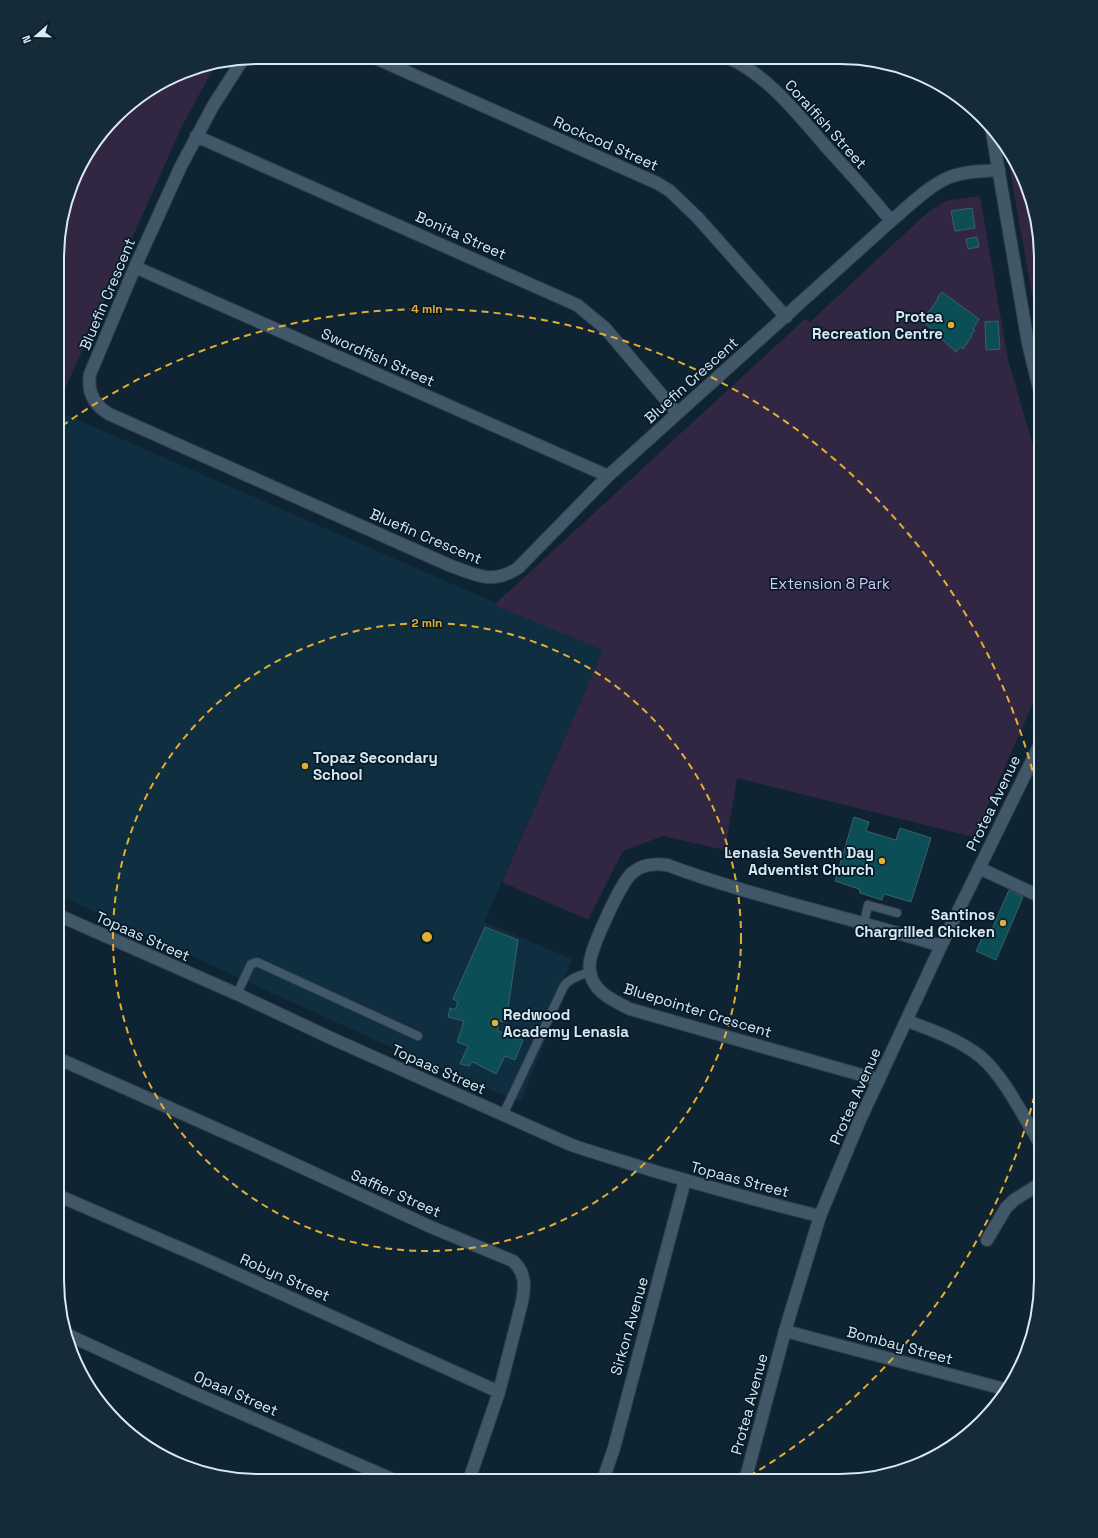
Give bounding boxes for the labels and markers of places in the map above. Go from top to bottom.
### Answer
place label: Protea Recreation Centre [812,307,943,343]
marker: Protea Recreation Centre [946,320,956,330]
place label: Topaz Secondary School [313,748,438,784]
marker: Topaz Secondary School [300,761,310,771]
place label: Lenasia Seventh Day Adventist Church [724,843,874,879]
marker: Lenasia Seventh Day Adventist Church [877,856,887,866]
place label: Santinos Chargrilled Chicken [855,905,995,941]
marker: Santinos Chargrilled Chicken [998,918,1008,928]
centre of rings [420,930,434,944]
place label: Redwood Academy Lenasia [503,1005,629,1041]
marker: Redwood Academy Lenasia [490,1018,500,1028]

